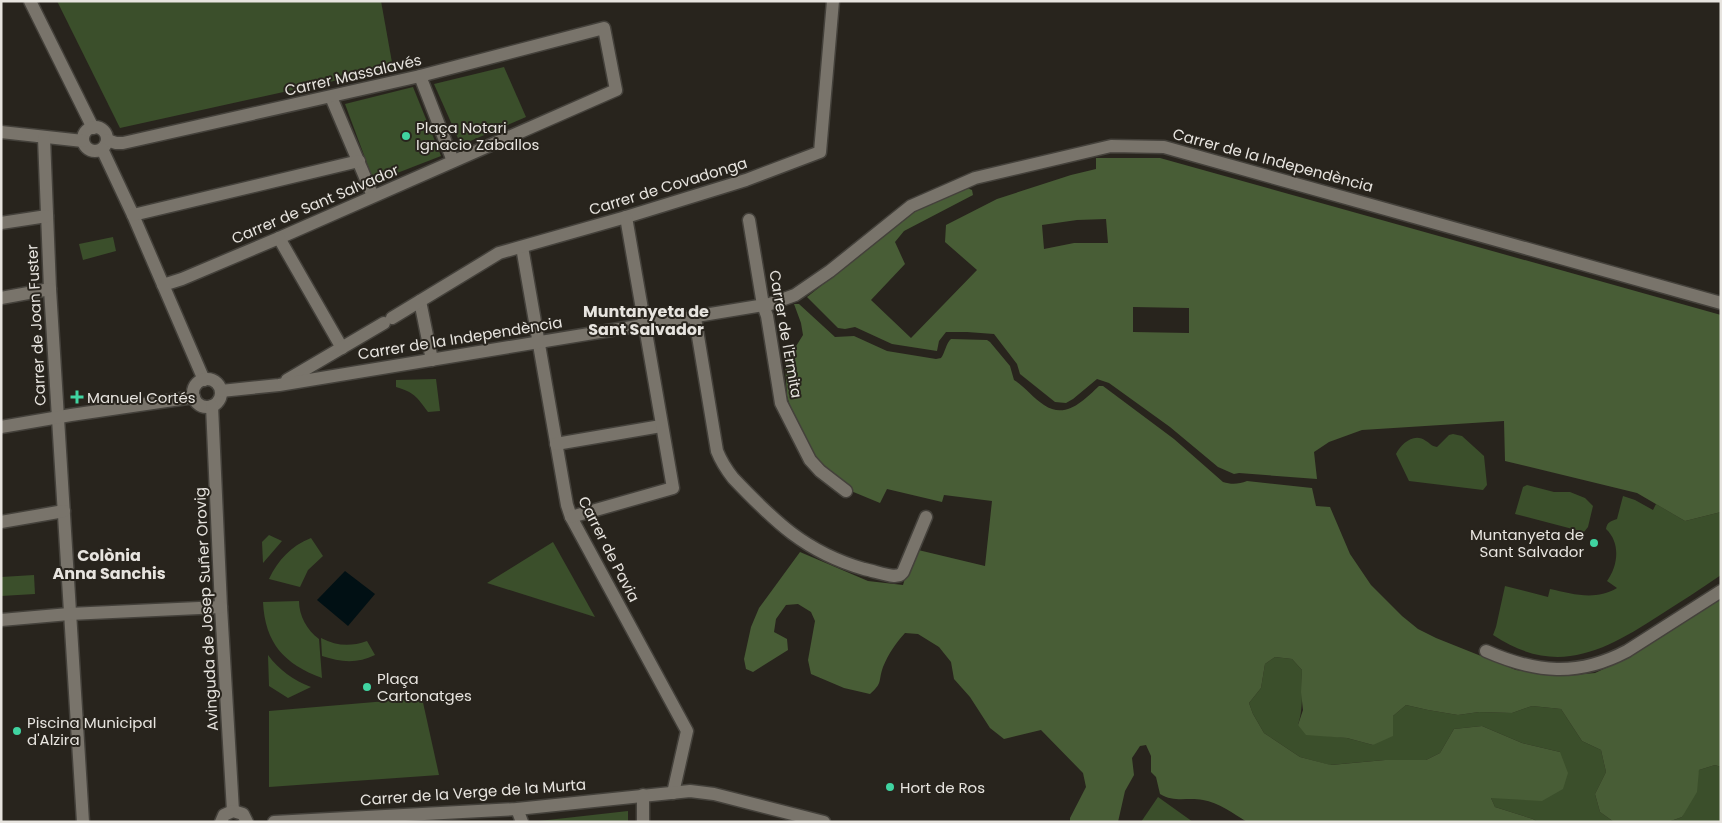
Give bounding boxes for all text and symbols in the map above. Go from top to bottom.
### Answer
street label: Carrer Massalavés [282,49,424,101]
place label: Plaça Notari Ignacio Zaballos [416,117,539,155]
street label: Carrer de la Independència [1170,123,1376,197]
marker: Plaça Notari Ignacio Zaballos [400,130,412,142]
street label: Carrer de Covadonga [586,152,750,220]
street label: Carrer de Sant Salvador [228,159,402,249]
street label: Carrer de Joan Fuster [21,243,51,406]
street label: Carrer de l'Ermita [764,268,808,400]
district label: Muntanyeta de Sant Salvador [583,300,709,341]
street label: Carrer de la Independència [356,311,564,365]
place label: Manuel Cortés [87,387,196,408]
marker: Manuel Cortés [71,391,83,403]
street label: Avinguda de Josep Suñer Orovig [189,486,223,732]
street label: Carrer de Pavia [573,492,645,606]
place label: Muntanyeta de Sant Salvador [1470,524,1584,562]
marker: Muntanyeta de Sant Salvador [1588,537,1600,549]
district label: Colònia Anna Sanchis [52,544,166,585]
place label: Plaça Cartonatges [377,668,472,706]
marker: Plaça Cartonatges [361,681,373,693]
place label: Piscina Municipal d'Alzira [27,712,156,750]
marker: Piscina Municipal d'Alzira [11,725,23,737]
street label: Carrer de la Verge de la Murta [359,774,587,810]
place label: Hort de Ros [900,777,985,798]
marker: Hort de Ros [884,781,896,793]

